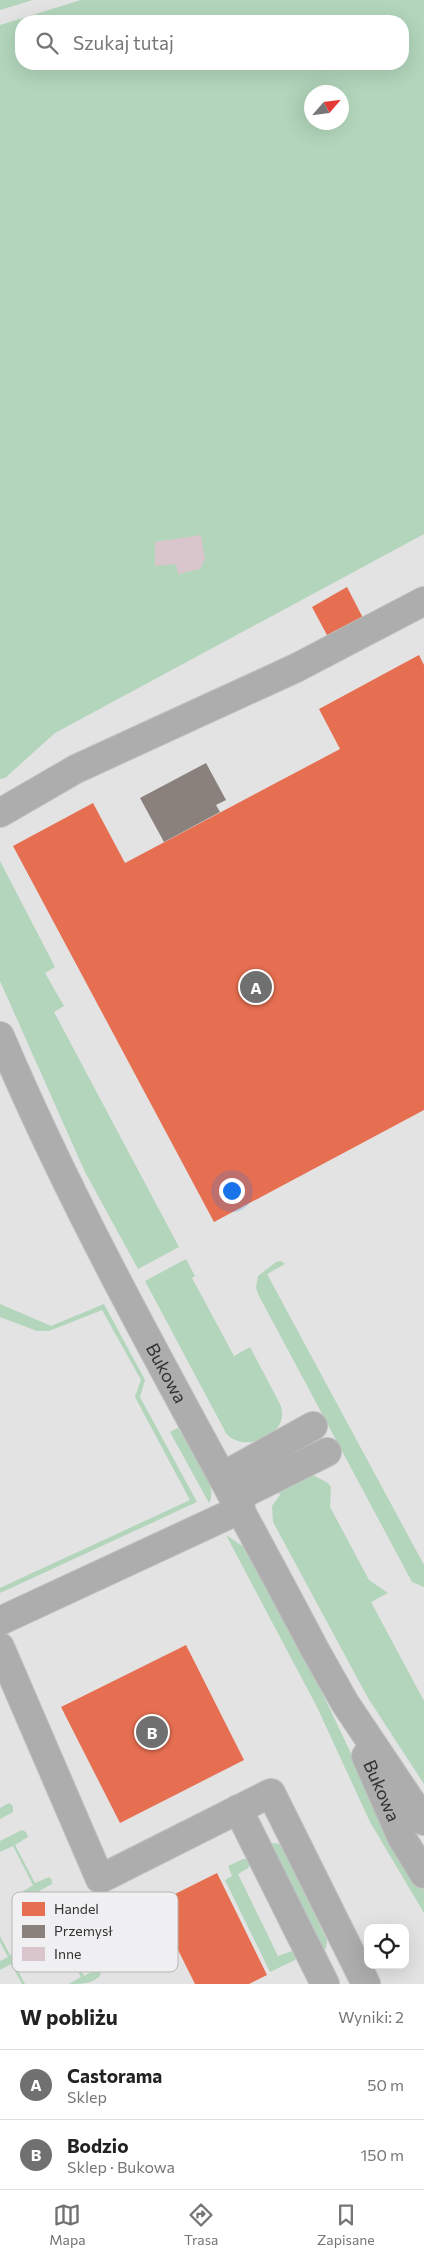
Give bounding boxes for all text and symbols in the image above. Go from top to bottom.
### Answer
search box [15,15,409,70]
icon: search [33,29,61,57]
text: Szukaj tutaj [73,31,174,54]
north arrow [304,85,349,130]
pin: A [240,968,272,1006]
your location [219,1178,245,1204]
street label: Bukowa [142,1339,192,1407]
pin: B [136,1713,168,1751]
street label: Bukowa [359,1756,405,1825]
legend [12,1892,178,1972]
text: Handel [54,1900,99,1917]
text: Przemysł [54,1922,113,1939]
map controls [364,1924,409,1969]
button: locate [364,1924,409,1969]
text: Inne [54,1945,81,1962]
text: W pobliżu [20,2004,118,2029]
text: Wyniki: 2 [338,2007,404,2026]
text: Castorama [67,2064,162,2087]
text: A [30,2075,42,2094]
text: 50 m [367,2075,404,2094]
text: Sklep [67,2087,107,2106]
text: Bodzio [67,2134,128,2157]
text: B [31,2145,41,2164]
text: 150 m [361,2145,404,2164]
text: Sklep · Bukowa [67,2157,175,2176]
tab: Mapa [49,2201,86,2248]
tab: Trasa [184,2201,218,2248]
tab: Zapisane [317,2201,375,2248]

